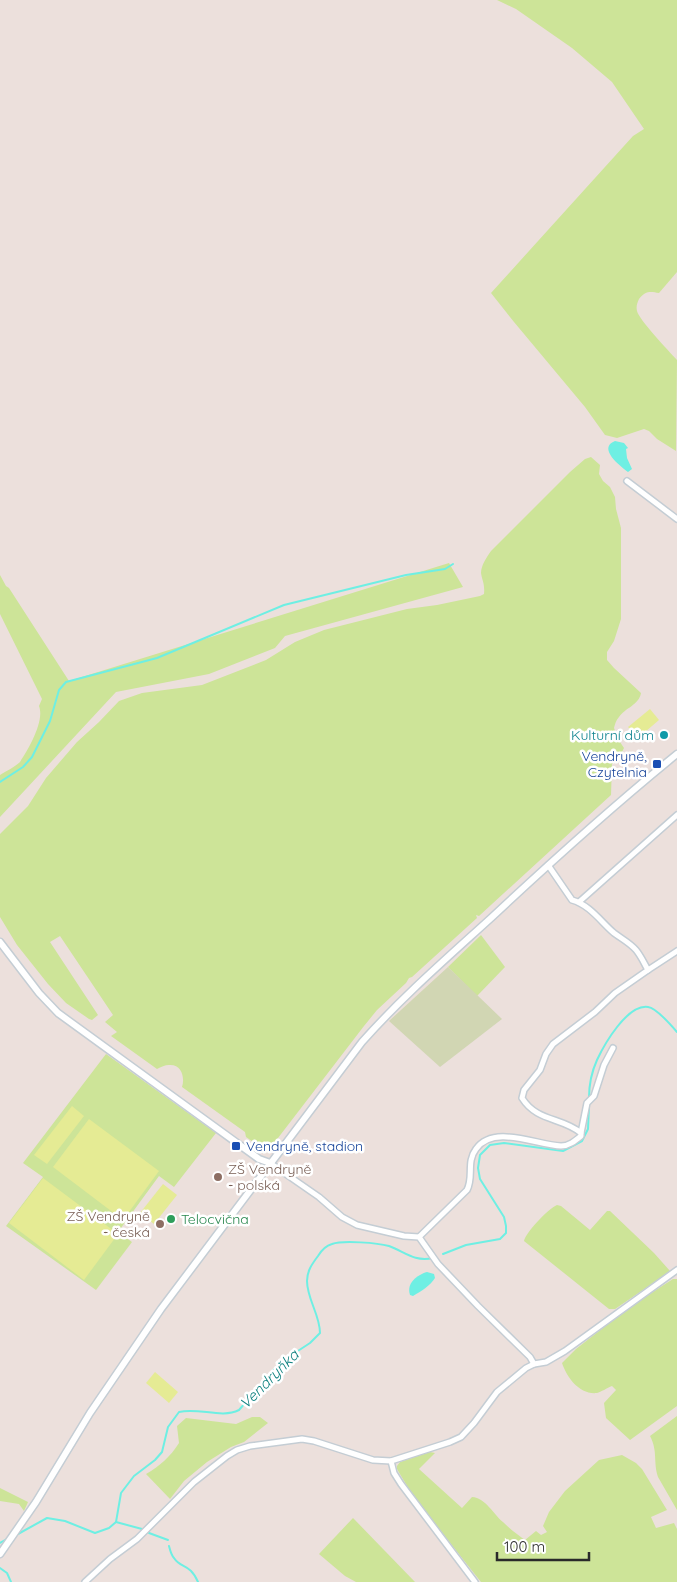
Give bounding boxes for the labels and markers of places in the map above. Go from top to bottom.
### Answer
place label: Kulturní dům [571,726,654,744]
marker: Kulturní dům [658,729,670,741]
place label: Vendryně, Czytelnia [581,747,647,781]
marker: Vendryně, Czytelnia [651,758,663,770]
place label: Vendryně, stadion [246,1137,363,1155]
marker: Vendryně, stadion [230,1140,242,1152]
place label: ZŠ Vendryně - polská [228,1160,312,1194]
marker: ZŠ Vendryně - polská [212,1171,224,1183]
place label: ZŠ Vendryně - česká [66,1207,150,1241]
place label: Telocvična [181,1210,249,1228]
marker: Telocvična [165,1213,177,1225]
marker: ZŠ Vendryně - česká [154,1218,166,1230]

